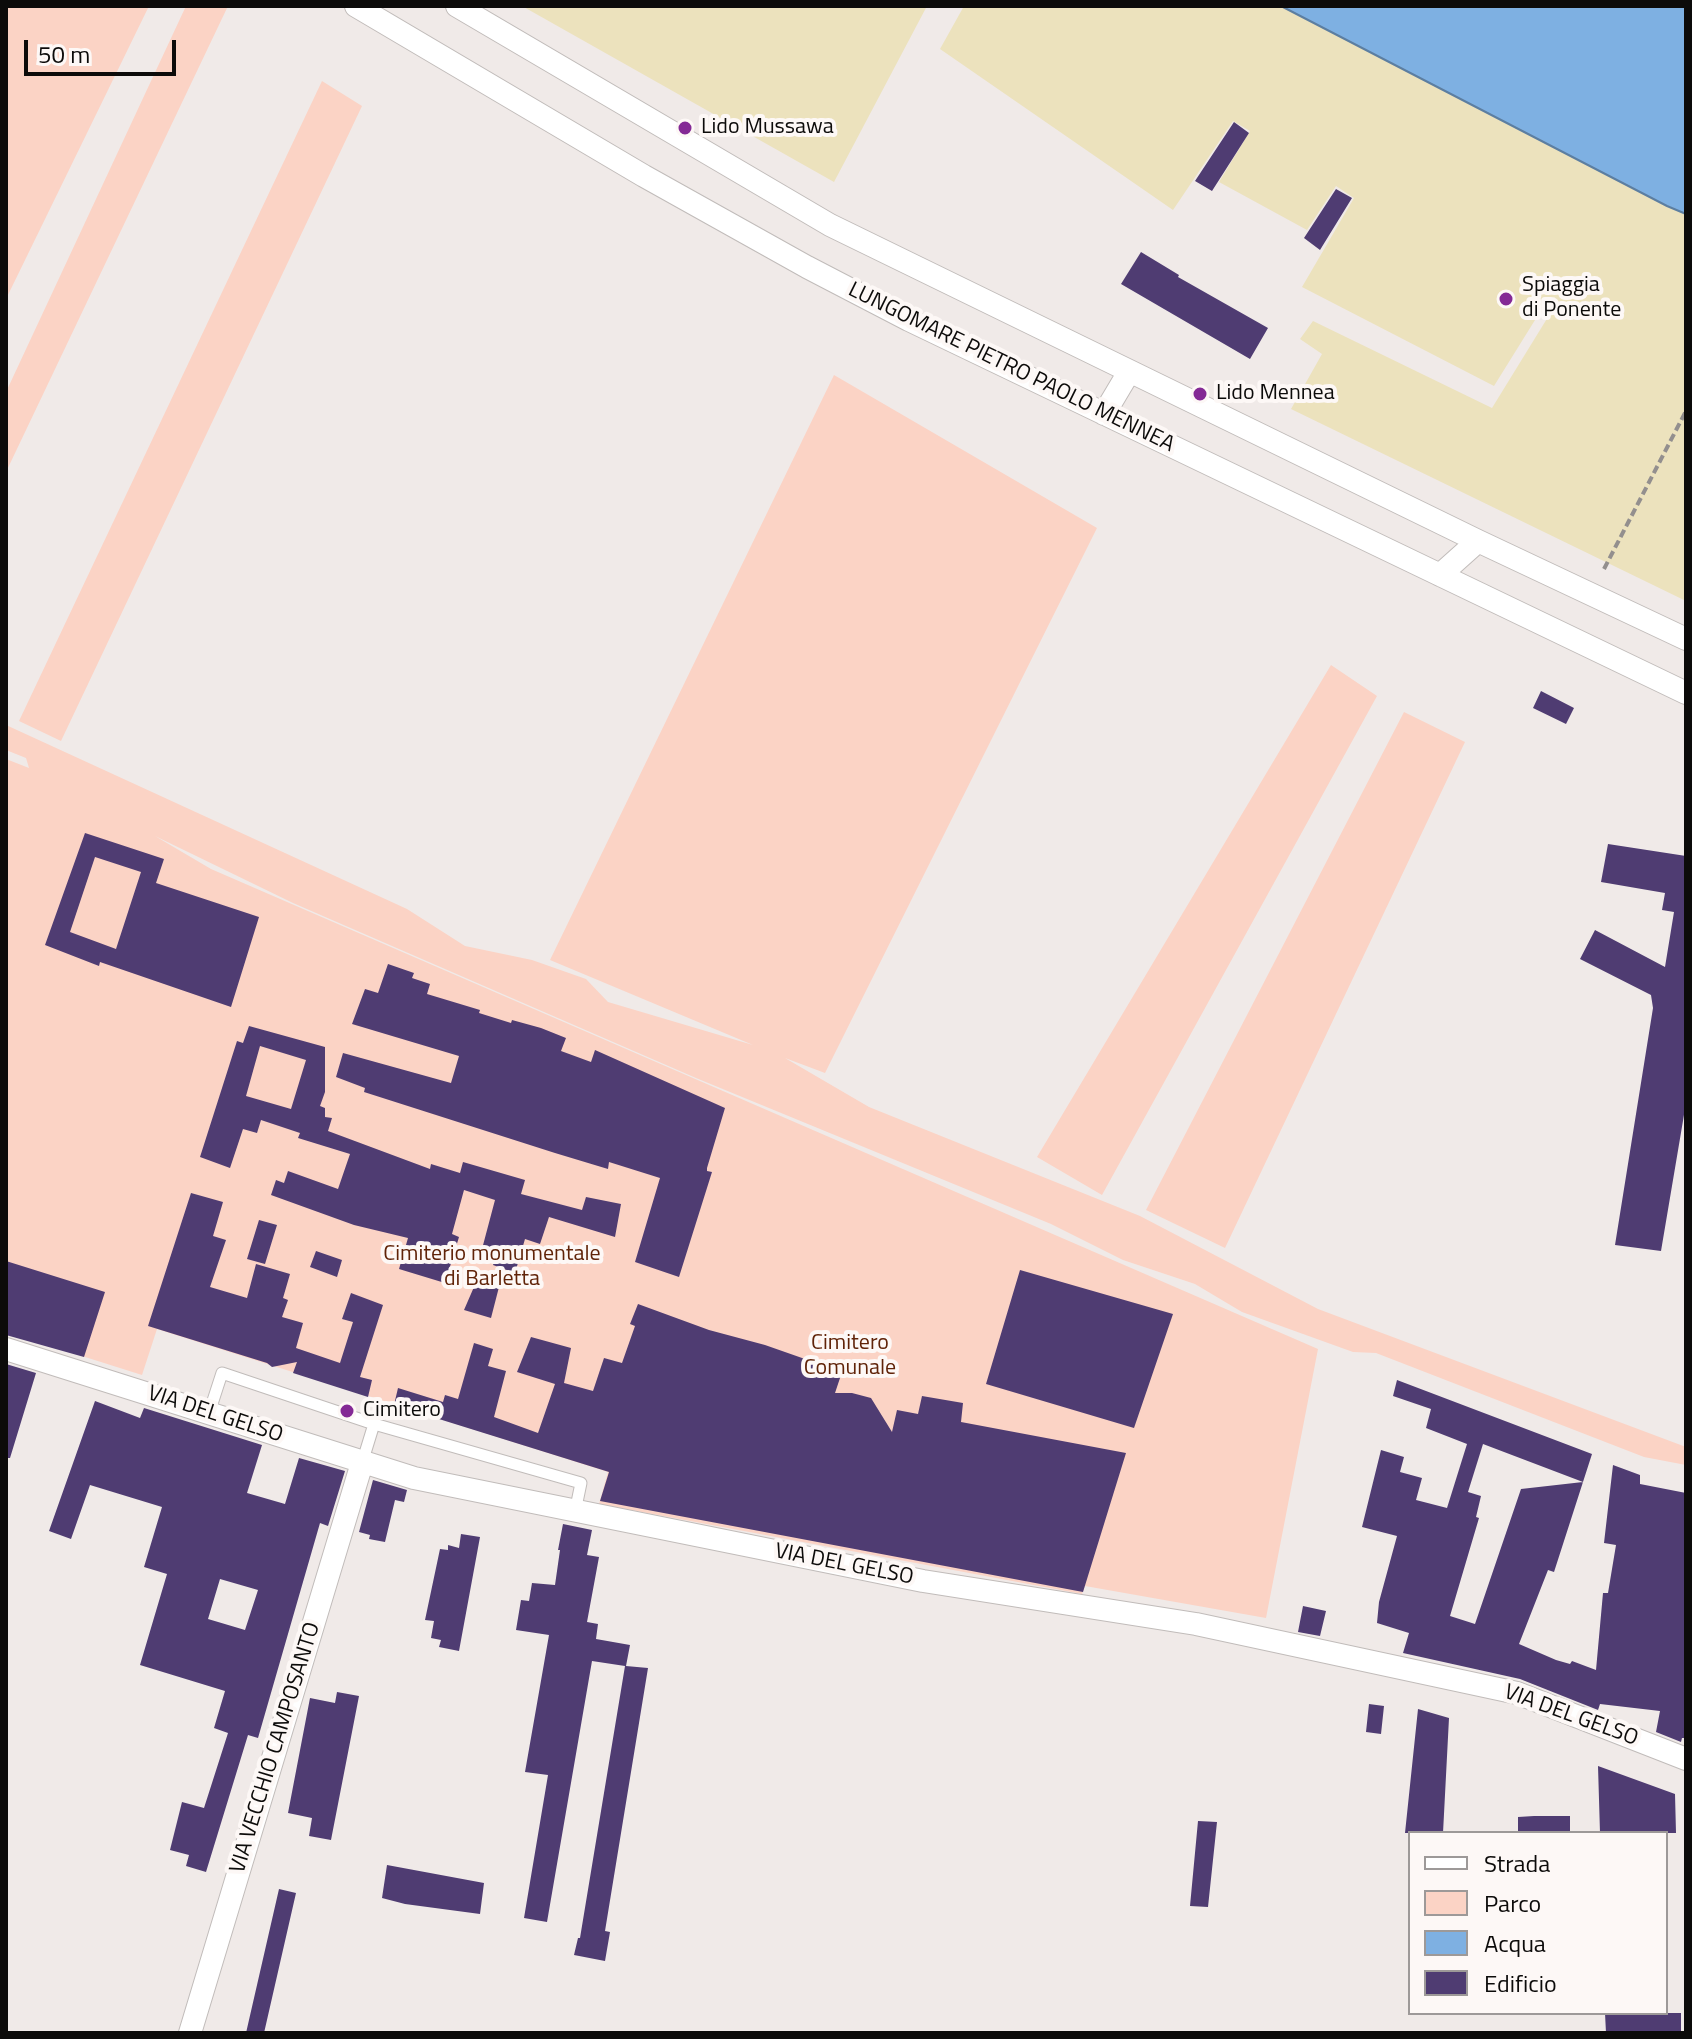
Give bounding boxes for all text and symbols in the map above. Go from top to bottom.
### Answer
scale bar [28,24,180,74]
text: 50 m [38,36,90,72]
place label: Lido Mussawa [701,115,834,141]
marker: Lido Mussawa [676,119,694,137]
place label: Spiaggia di Ponente [1522,273,1621,324]
street label: LUNGOMARE PIETRO PAOLO MENNEA [844,277,1178,459]
marker: Spiaggia di Ponente [1497,290,1515,308]
place label: Lido Mennea [1216,381,1335,407]
marker: Lido Mennea [1191,385,1209,403]
park label: Cimiterio monumentale di Barletta [383,1242,601,1294]
park label: Cimitero Comunale [804,1331,896,1382]
street label: VIA DEL GELSO [144,1381,286,1449]
place label: Cimitero [363,1398,441,1424]
marker: Cimitero [338,1402,356,1420]
street label: VIA DEL GELSO [772,1539,916,1591]
street label: VIA VECCHIO CAMPOSANTO [225,1619,327,1877]
street label: VIA DEL GELSO [1500,1680,1642,1752]
legend [1408,1831,1668,2015]
text: Strada [1484,1845,1550,1881]
text: Parco [1484,1885,1541,1921]
text: Acqua [1484,1925,1546,1961]
text: Edificio [1484,1965,1557,2001]

